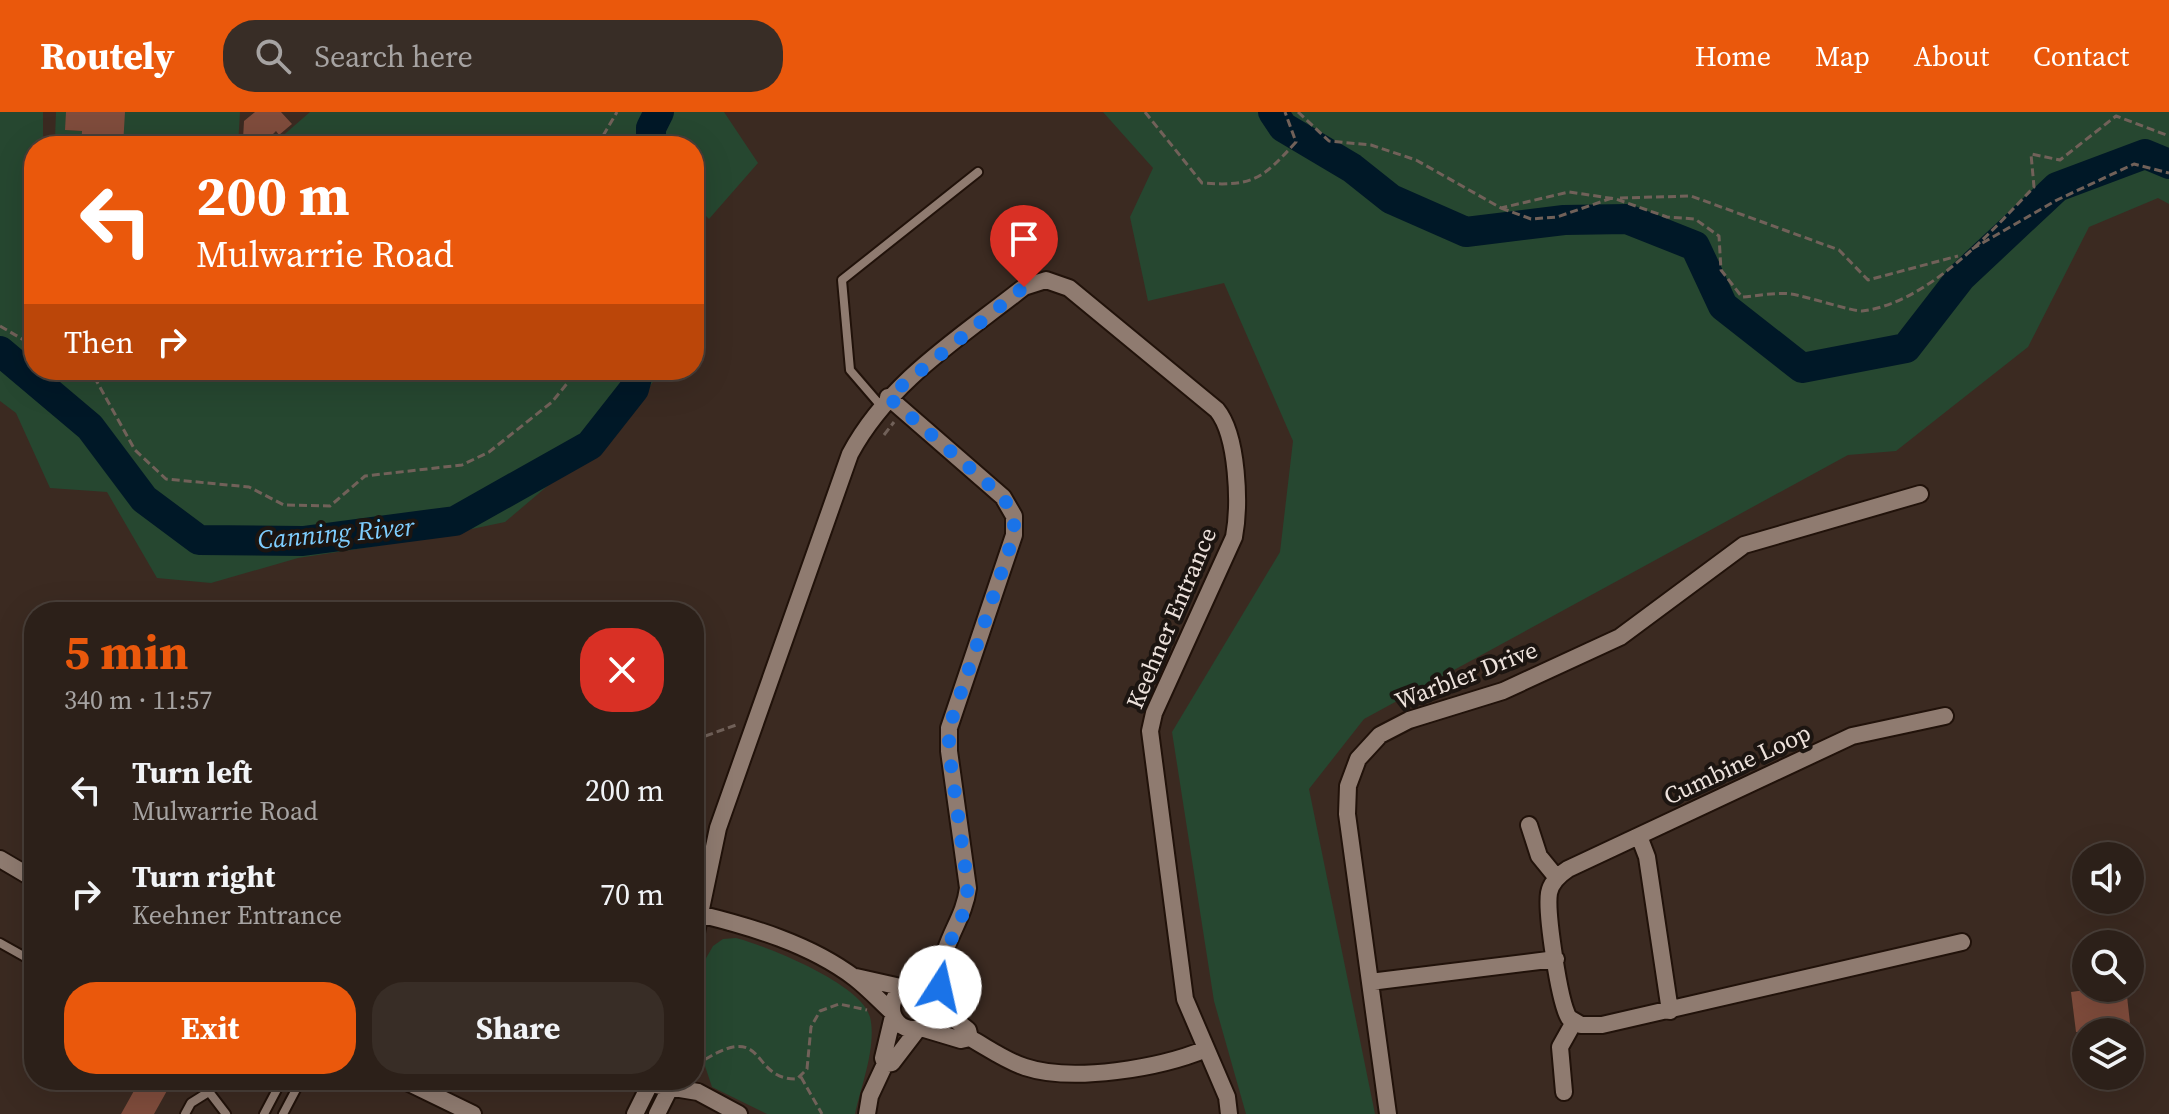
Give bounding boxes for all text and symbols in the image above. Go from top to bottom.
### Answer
search box [223,20,783,92]
text: Routely [40,30,175,82]
icon: search [251,34,295,78]
text: Search here [315,36,473,77]
text: Home [1695,37,1771,75]
text: Map [1815,37,1870,75]
text: About [1914,37,1989,75]
text: Contact [2033,37,2129,75]
text: 200 m [196,157,350,234]
icon: left [64,168,168,272]
pin [990,205,1058,287]
icon: arrive [1002,217,1046,261]
text: Mulwarrie Road [196,230,454,279]
icon: right [150,320,194,364]
text: Then [64,322,134,363]
water label: Canning River [256,508,416,558]
street label: Keehner Entrance [1118,522,1224,714]
text: 5 min [64,619,189,685]
button: close [580,628,664,712]
street label: Warbler Drive [1390,633,1542,717]
text: 340 m · 11:57 [64,682,212,718]
street label: Cumbine Loop [1658,716,1816,812]
text: Turn left [132,752,252,793]
icon: left [64,768,108,812]
text: 200 m [585,770,664,811]
text: Mulwarrie Road [132,793,318,829]
map controls [2072,842,2144,1090]
button: sound [2072,842,2144,914]
text: Turn right [132,856,275,897]
icon: right [64,872,108,916]
text: 70 m [600,874,664,915]
text: Keehner Entrance [132,897,342,933]
button: search [2072,930,2144,1002]
position arrow [898,945,982,1029]
button: Exit [64,982,356,1074]
button: Share [372,982,664,1074]
button: layers [2072,1018,2144,1090]

